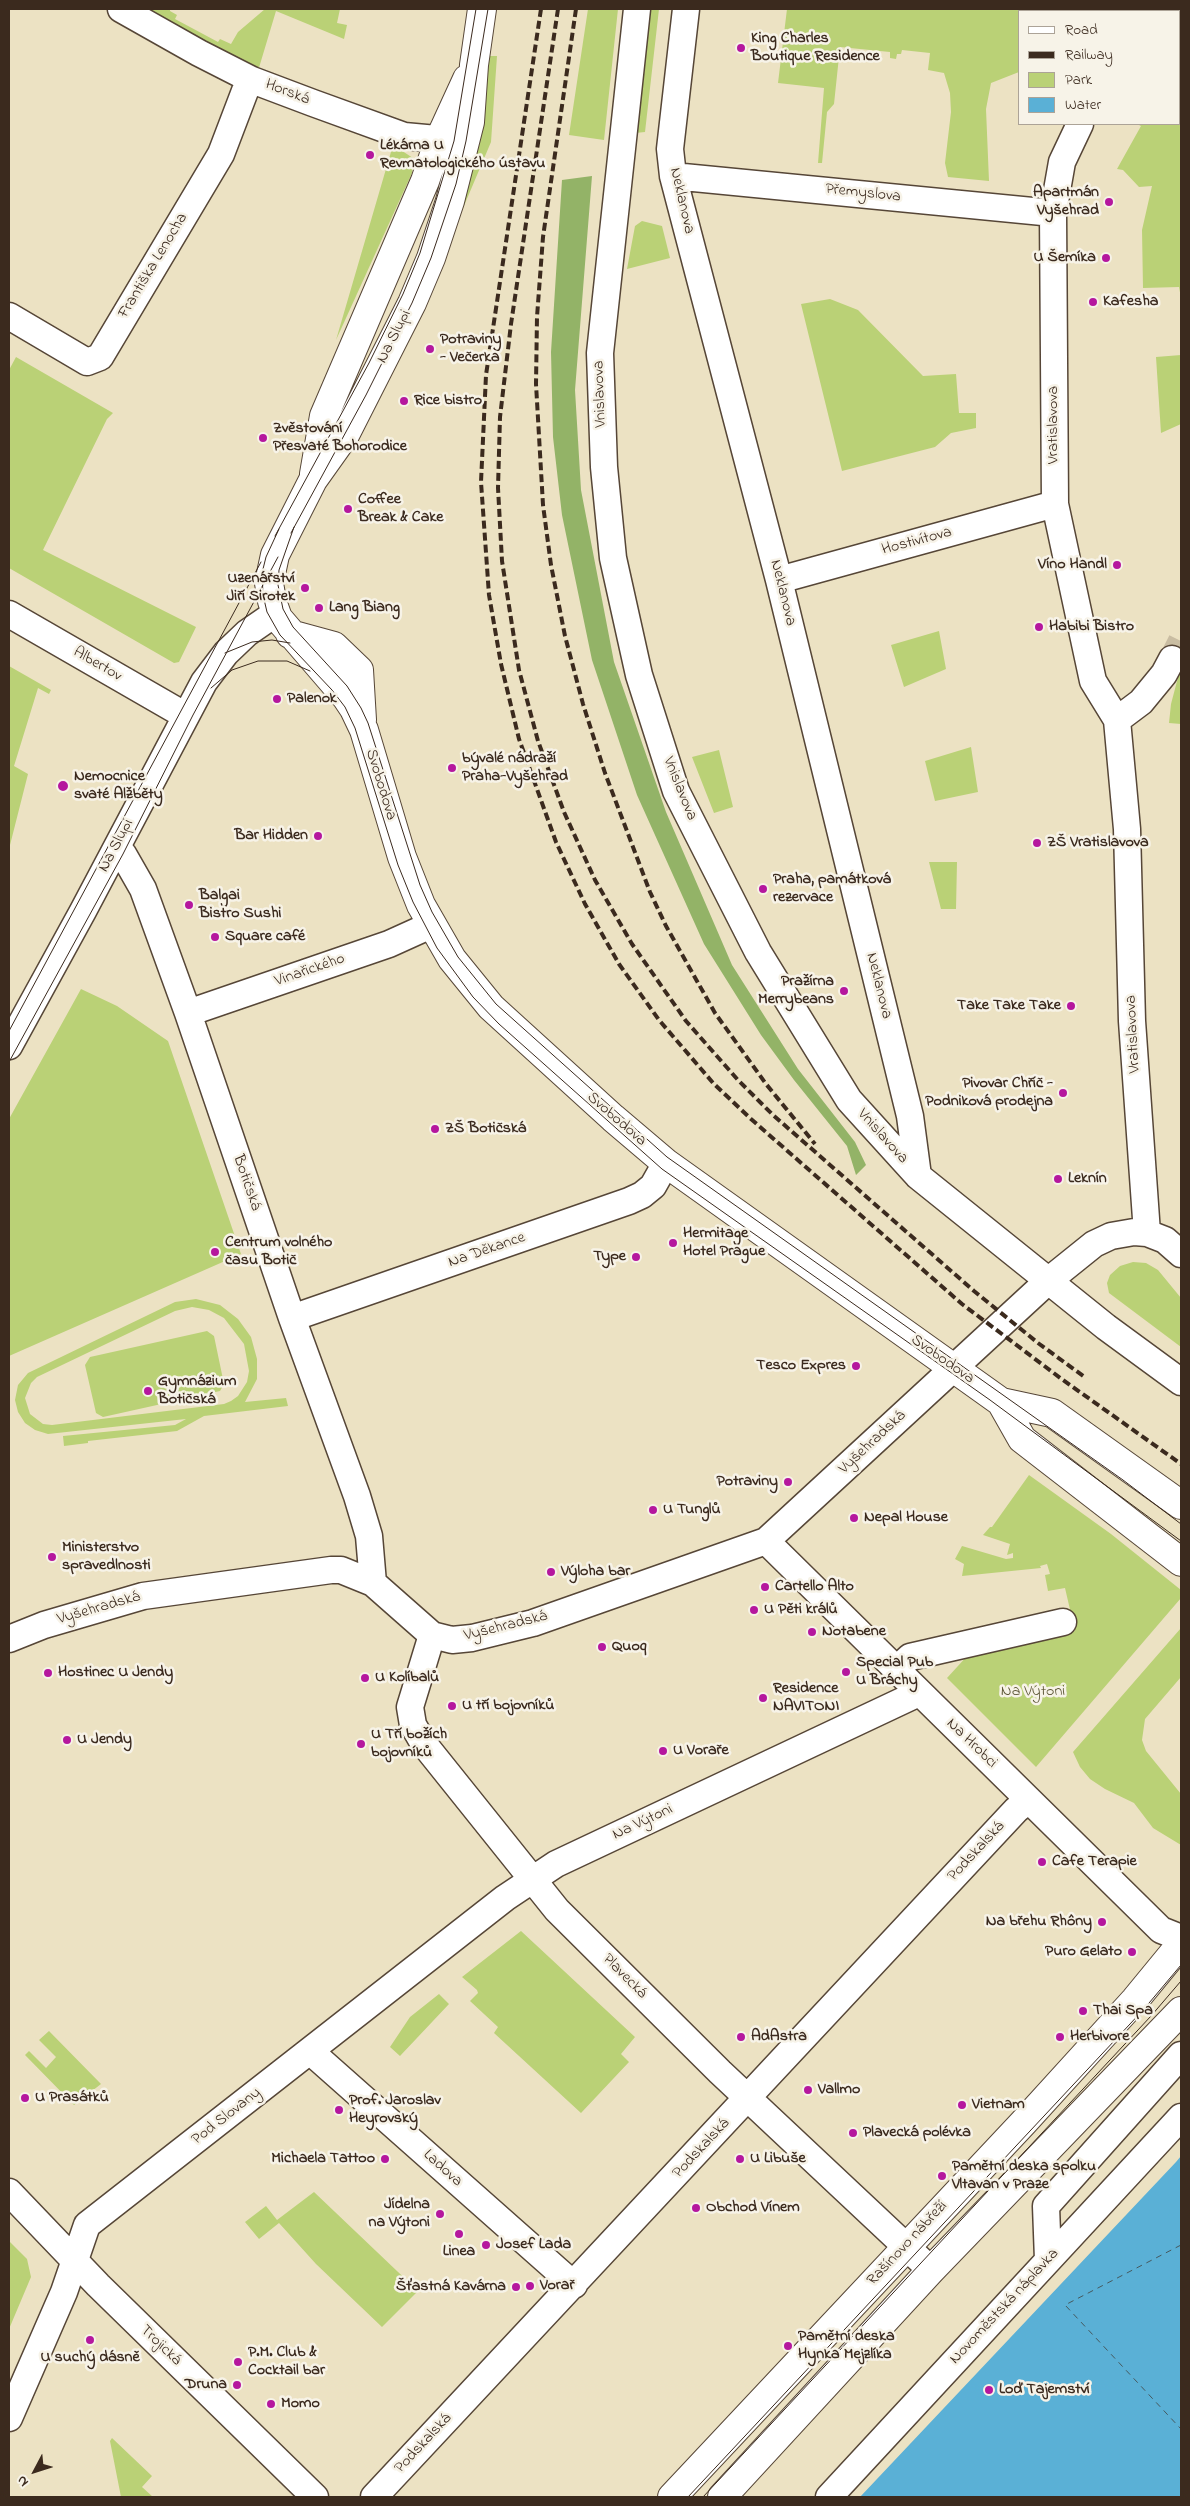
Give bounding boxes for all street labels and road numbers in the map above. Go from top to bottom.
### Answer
street label: Horská [262,76,312,110]
street label: Neklanova [664,166,698,236]
street label: Přemyslova [824,180,902,208]
street label: Františka Lenocha [115,210,193,322]
street label: Na Slupi [373,307,417,367]
street label: Vnislavova [590,360,612,428]
street label: Vratislavova [1044,386,1064,464]
street label: Hostivítova [880,523,954,561]
street label: Neklanova [765,558,799,628]
street label: Albertov [69,643,125,687]
street label: Svobodova [360,747,400,823]
street label: Vnislavova [658,754,700,824]
street label: Na Slupi [95,816,139,876]
street label: Vinařického [272,950,348,992]
street label: Neklanova [861,951,895,1021]
street label: Vratislavova [1122,994,1146,1074]
street label: Svobodova [582,1089,650,1151]
street label: Vnislavova [852,1106,912,1168]
street label: Botičská [228,1153,264,1213]
street label: Na Děkance [446,1229,528,1273]
street label: Svobodova [907,1331,977,1389]
street label: Vyšehradská [835,1407,911,1479]
street label: Vyšehradská [55,1588,143,1630]
street label: Vyšehradská [462,1607,550,1647]
street label: Na Hrobci [941,1715,1001,1773]
street label: Na Výtoni [610,1801,676,1845]
street label: Podskalská [944,1818,1010,1886]
street label: Plavecká [598,1951,650,2003]
street label: Pod Slovany [189,2084,265,2150]
street label: Podskalská [669,2115,735,2183]
street label: Ladova [418,2146,466,2192]
street label: Rašínovo nábřeží [864,2197,952,2291]
street label: Novoměstská náplavka [946,2245,1064,2369]
street label: Trojická [135,2322,185,2370]
street label: Podskalská [391,2410,457,2478]

